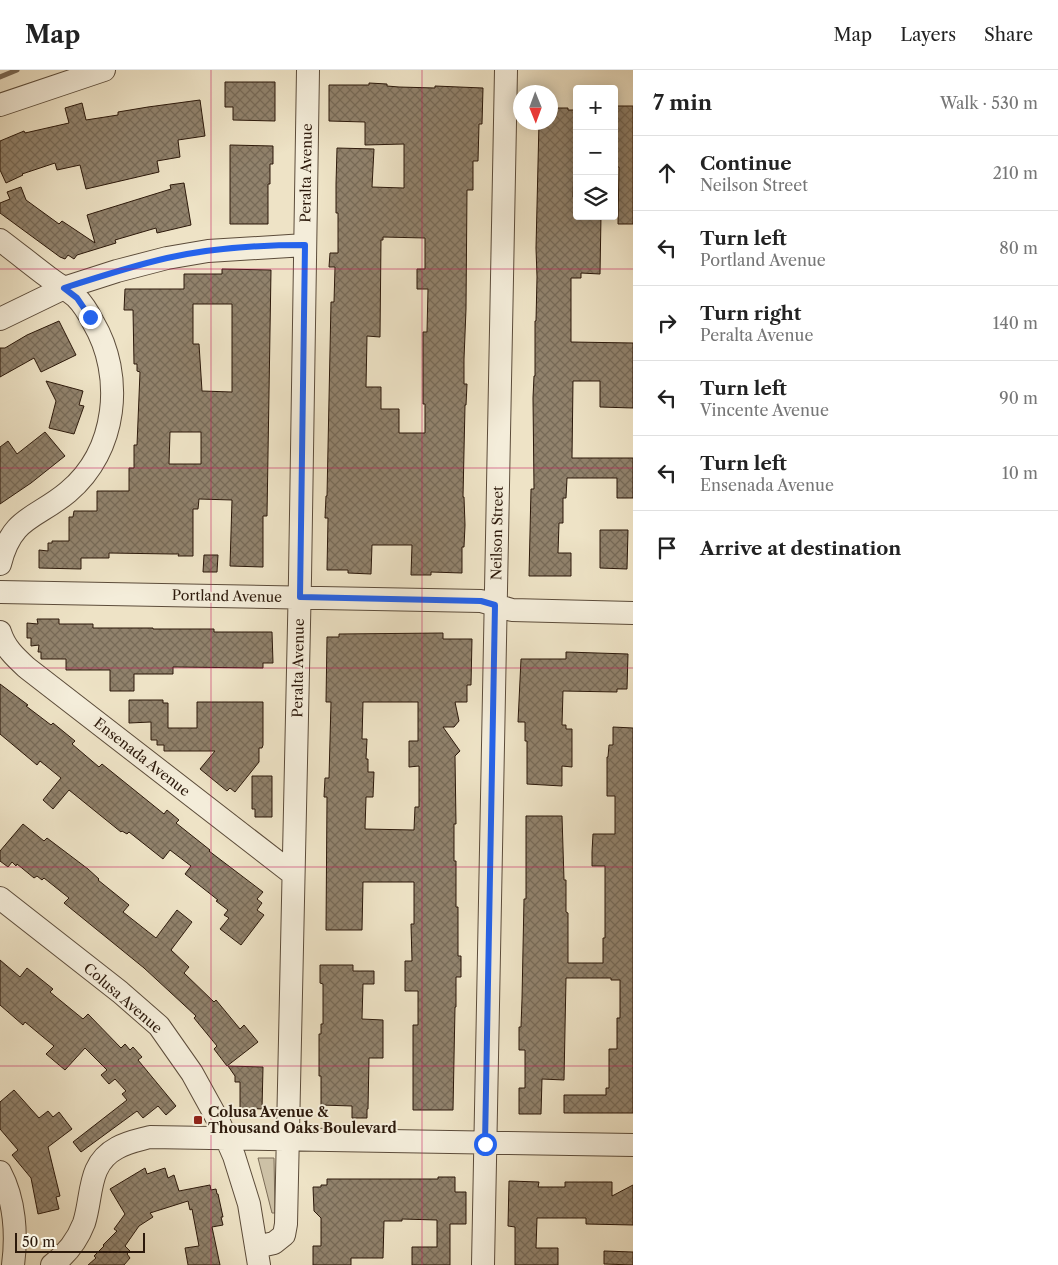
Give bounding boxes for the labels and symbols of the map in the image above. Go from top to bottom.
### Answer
north arrow [513,85,558,130]
street label: Peralta Avenue [296,123,316,223]
route end [79,306,102,329]
street label: Neilson Street [487,486,507,580]
street label: Portland Avenue [172,586,282,606]
street label: Peralta Avenue [288,618,308,718]
street label: Ensenada Avenue [90,714,194,800]
street label: Colusa Avenue [80,959,166,1037]
place label: Colusa Avenue & Thousand Oaks Boulevard [208,1103,398,1137]
marker: Colusa Avenue & Thousand Oaks Boulevard [192,1114,204,1126]
route start [474,1133,497,1156]
scale bar [15,1230,145,1253]

